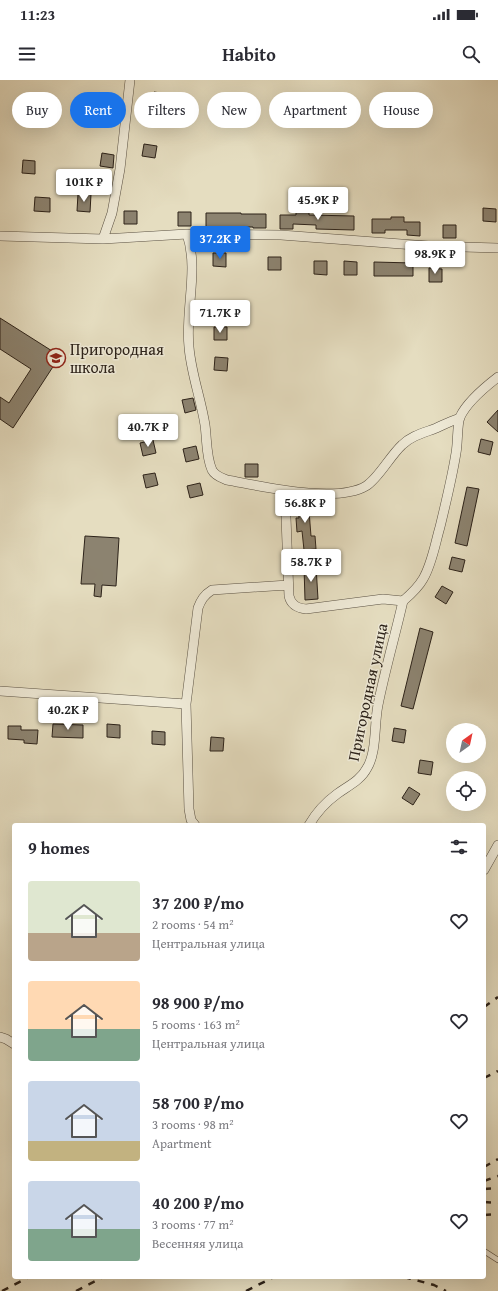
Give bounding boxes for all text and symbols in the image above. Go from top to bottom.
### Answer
text: 11:23 [20,4,55,25]
text: Habito [222,41,276,68]
icon: menu [16,43,38,65]
icon: search [460,43,482,65]
chip: Buy [12,92,62,128]
chip: Rent [70,92,126,128]
chip: Filters [134,92,199,128]
chip: New [207,92,261,128]
chip: Apartment [269,92,361,128]
chip: House [369,92,433,128]
pin: 101K ₽ [51,169,117,203]
text: 101K ₽ [65,172,103,191]
pin: 45.9K ₽ [281,187,355,221]
text: 45.9K ₽ [297,190,339,209]
pin: 37.2K ₽ [183,226,257,260]
text: 37.2K ₽ [199,229,241,248]
pin: 98.9K ₽ [398,241,472,275]
text: 98.9K ₽ [414,244,456,263]
pin: 71.7K ₽ [183,300,257,334]
text: 71.7K ₽ [199,303,241,322]
place label: Пригородная школа [70,337,164,379]
school or university icon: Пригородная школа [45,347,67,369]
pin: 40.7K ₽ [111,414,185,448]
text: 40.7K ₽ [127,417,169,436]
pin: 56.8K ₽ [268,490,342,524]
text: 56.8K ₽ [284,493,326,512]
pin: 58.7K ₽ [274,549,348,583]
text: 58.7K ₽ [290,552,332,571]
street label: Пригородная улица [341,620,393,763]
pin: 40.2K ₽ [31,697,105,731]
text: 40.2K ₽ [47,700,89,719]
north arrow [446,723,486,763]
map controls [446,723,486,811]
button: locate [446,771,486,811]
text: 9 homes [28,835,90,860]
icon: filters [448,836,470,858]
text: 37 200 ₽/mo [152,890,244,915]
icon: home [60,897,108,945]
icon: heart [448,910,470,932]
text: 2 rooms · 54 m² [152,915,234,934]
text: Центральная улица [152,934,265,953]
text: 98 900 ₽/mo [152,990,244,1015]
icon: home [60,997,108,1045]
icon: heart [448,1010,470,1032]
text: 5 rooms · 163 m² [152,1015,240,1034]
text: Центральная улица [152,1034,265,1053]
text: 58 700 ₽/mo [152,1090,244,1115]
icon: home [60,1097,108,1145]
icon: heart [448,1110,470,1132]
text: 3 rooms · 98 m² [152,1115,234,1134]
text: Apartment [152,1134,212,1153]
text: 40 200 ₽/mo [152,1190,244,1215]
icon: home [60,1197,108,1245]
icon: heart [448,1210,470,1232]
text: 3 rooms · 77 m² [152,1215,234,1234]
text: Весенняя улица [152,1234,244,1253]

